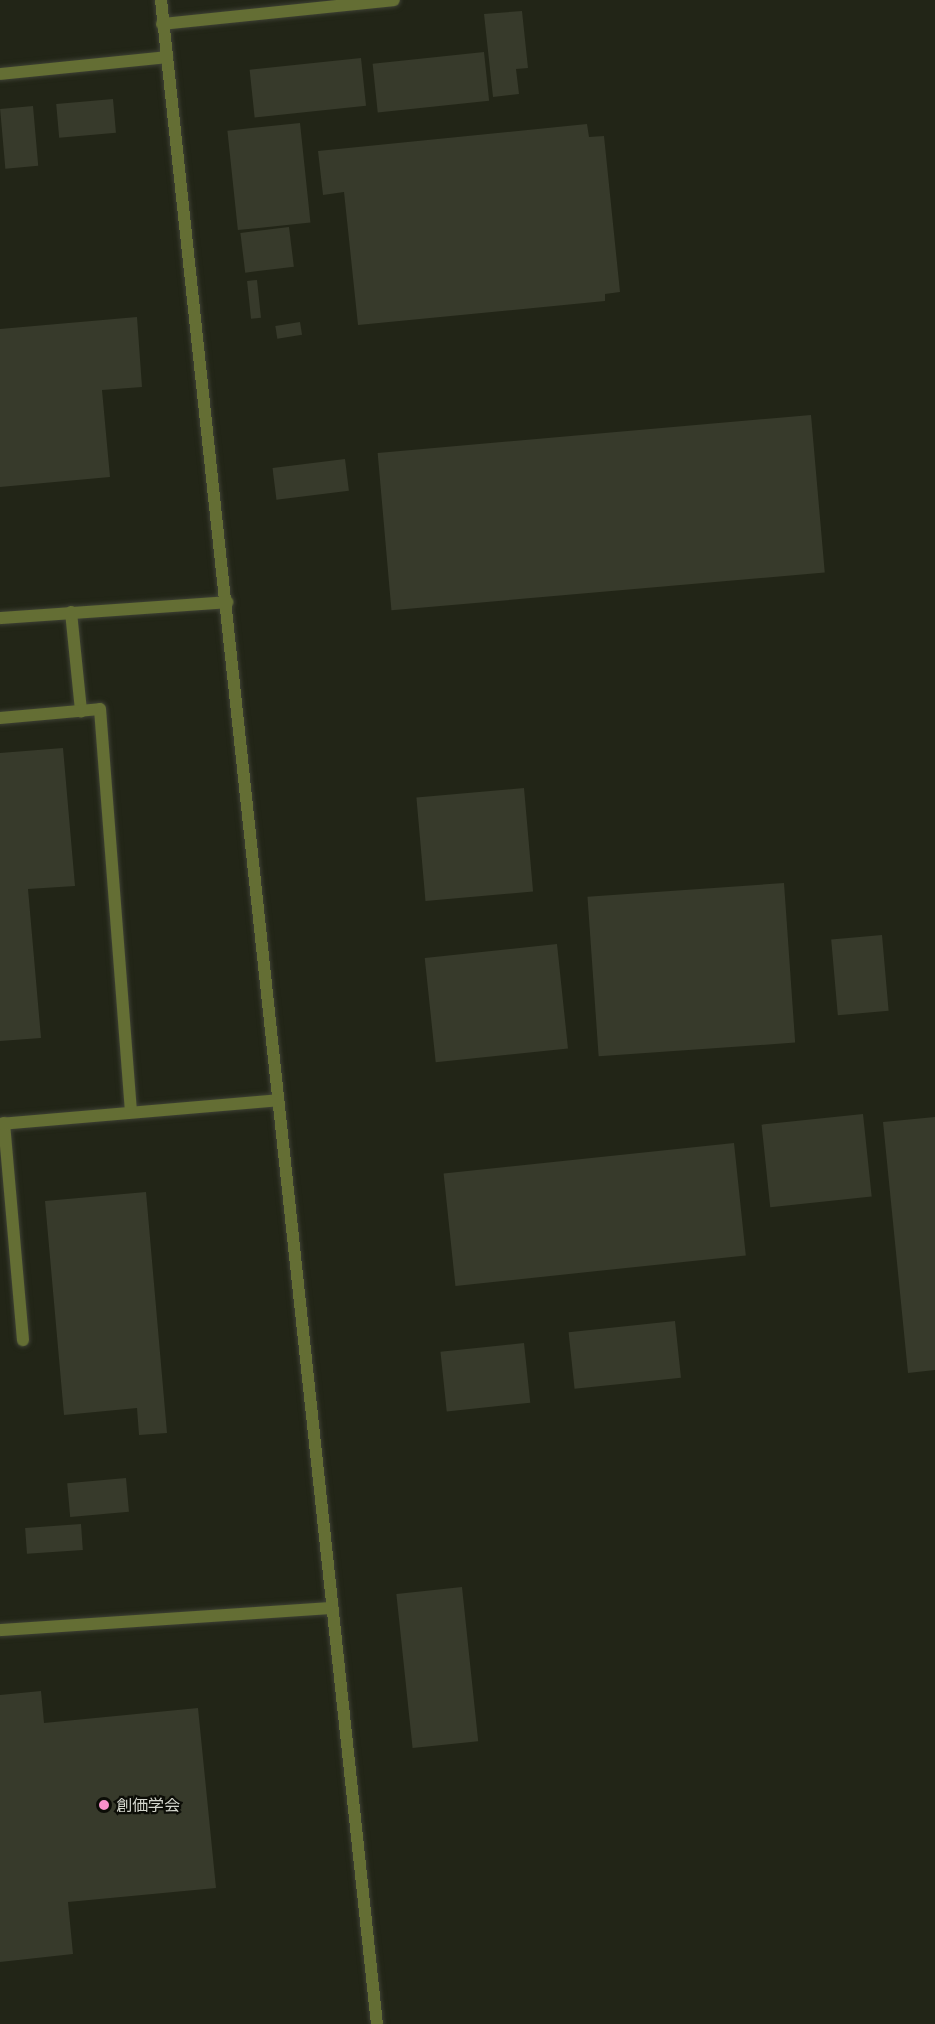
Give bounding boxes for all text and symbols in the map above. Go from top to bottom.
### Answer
place label: 創価学会 [116,1795,180,1815]
marker: 創価学会 [97,1798,111,1812]

